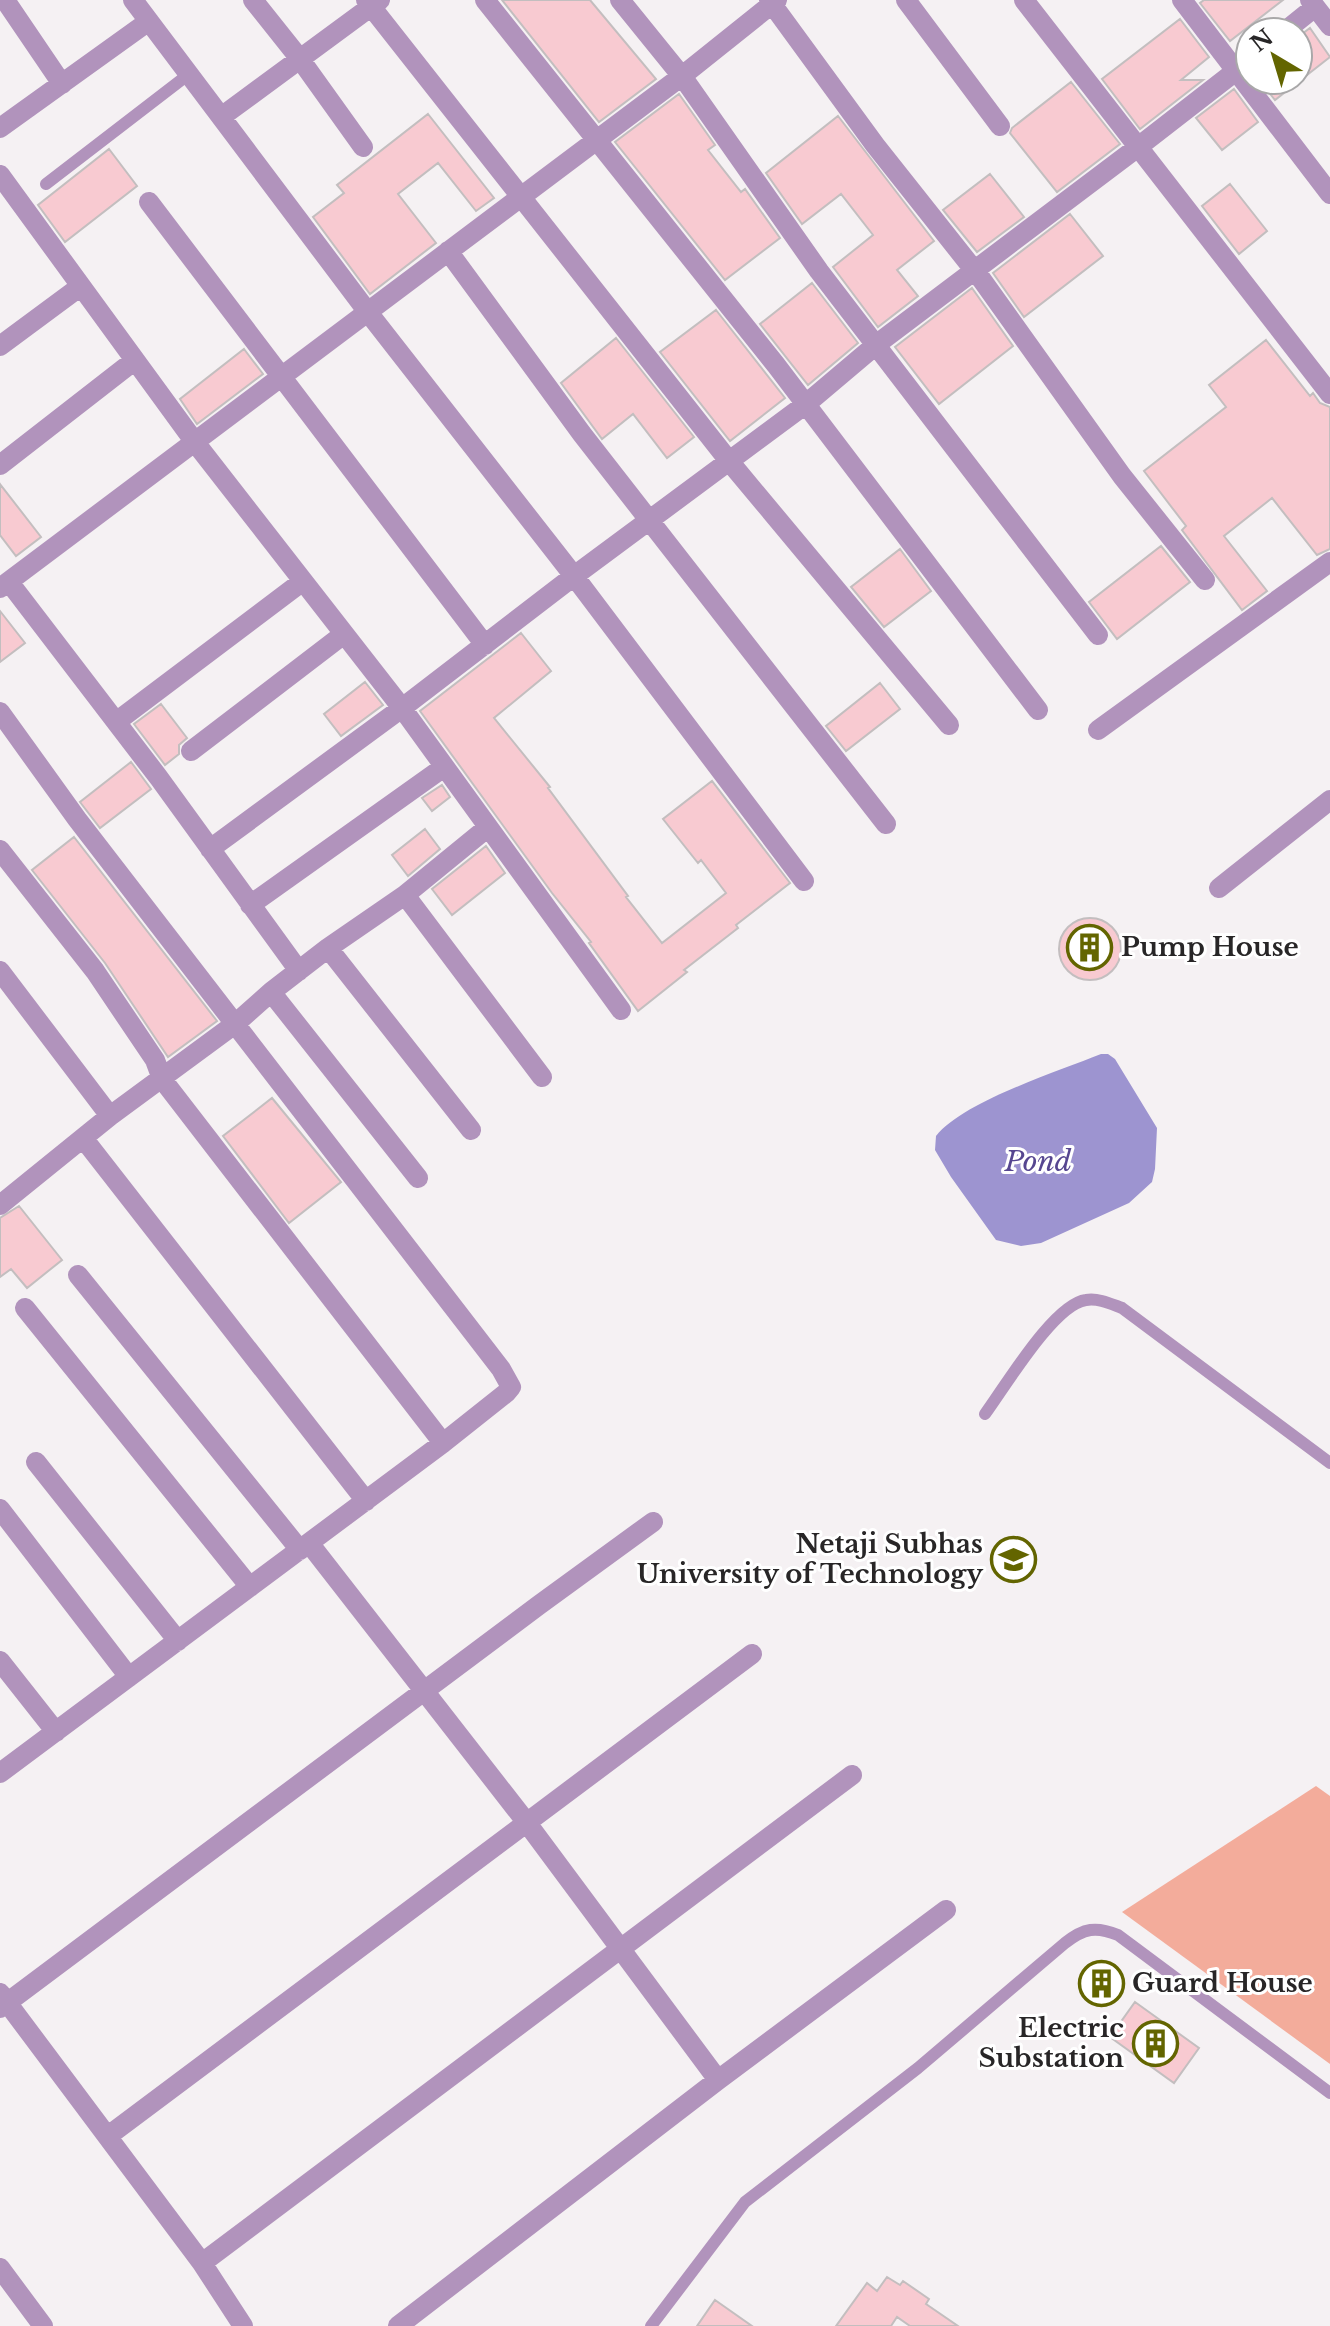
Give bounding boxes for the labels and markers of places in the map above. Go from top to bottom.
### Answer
building icon: Pump House [1066,923,1114,971]
place label: Pump House [1121,931,1299,963]
place label: Netaji Subhas University of Technology [637,1528,983,1590]
school or university icon: Netaji Subhas University of Technology [990,1535,1038,1583]
building icon: Guard House [1077,1959,1125,2007]
place label: Guard House [1132,1967,1313,1999]
place label: Electric Substation [979,2012,1124,2074]
building icon: Electric Substation [1131,2019,1179,2067]

